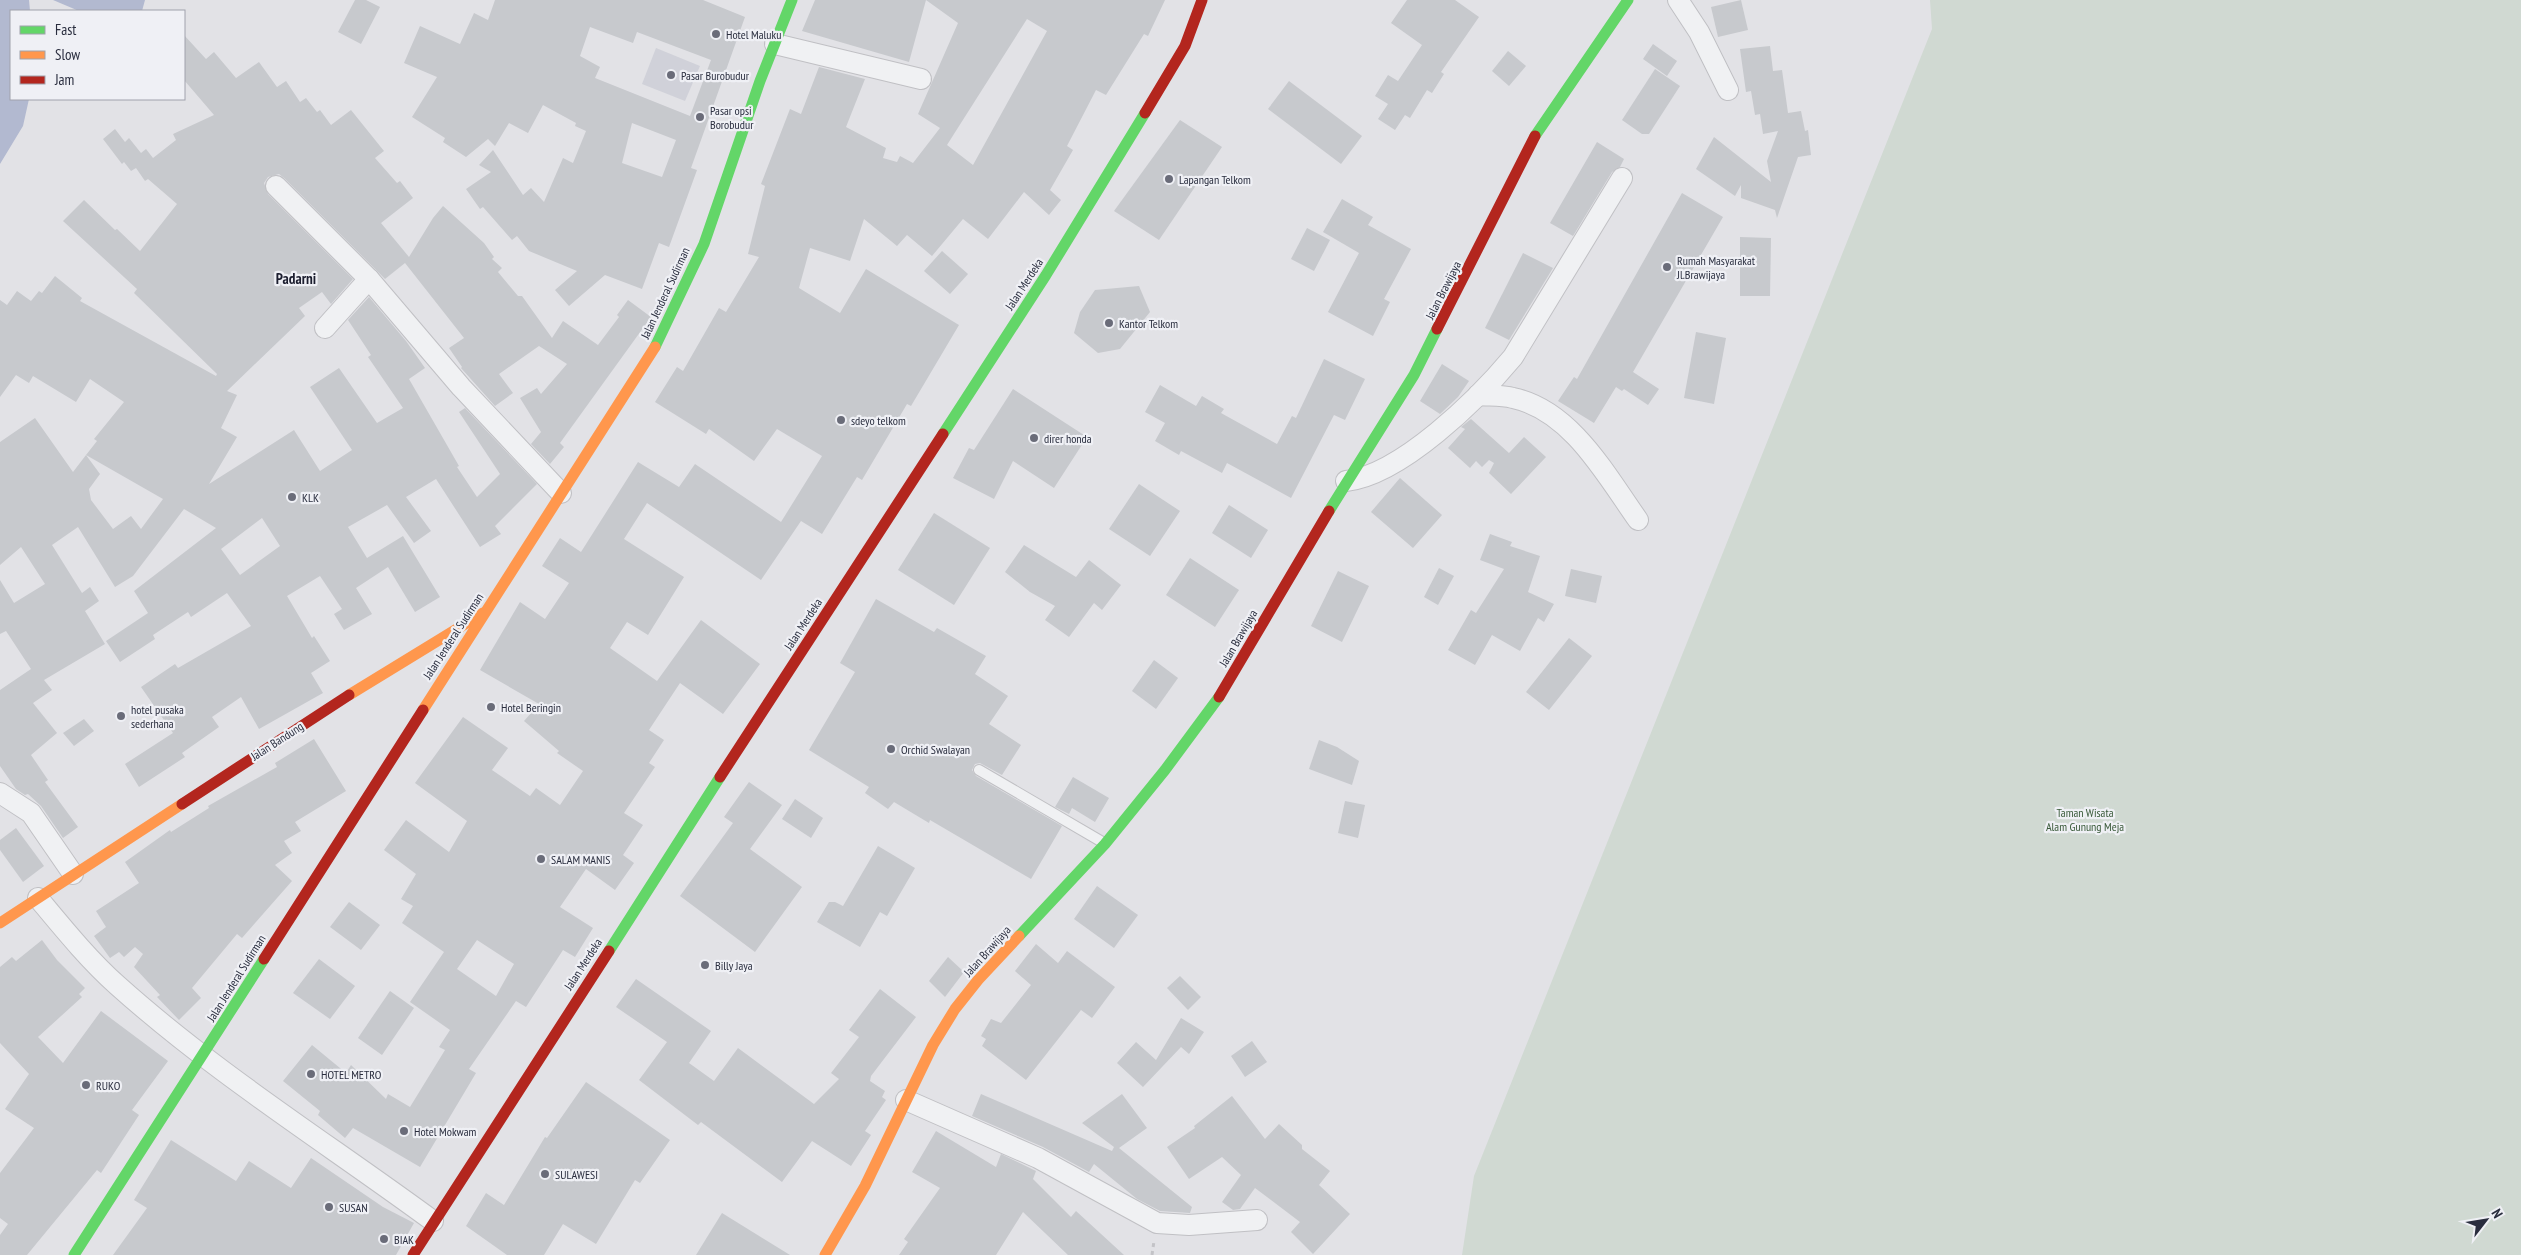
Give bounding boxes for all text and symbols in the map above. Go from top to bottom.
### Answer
legend [10,10,185,100]
text: Fast [55,20,76,39]
place label: Hotel Maluku [726,27,781,42]
marker: Hotel Maluku [710,28,722,40]
text: Slow [55,45,80,64]
place label: Pasar Burobudur [681,68,750,83]
marker: Pasar Burobudur [665,69,677,81]
text: Jam [54,70,74,89]
place label: Pasar opsi Borobudur [710,103,754,132]
marker: Pasar opsi Borobudur [694,111,706,123]
place label: Lapangan Telkom [1179,172,1251,187]
marker: Lapangan Telkom [1163,173,1175,185]
street label: Jalan Jenderal Sudirman [637,245,693,342]
place label: Rumah Masyarakat Jl.Brawijaya [1676,253,1756,282]
street label: Jalan Merdeka [1001,255,1046,314]
street label: Jalan Brawijaya [1422,258,1464,322]
marker: Rumah Masyarakat Jl.Brawijaya [1661,261,1673,273]
district label: Padarni [276,269,316,288]
place label: Kantor Telkom [1119,316,1178,331]
marker: Kantor Telkom [1103,317,1115,329]
place label: sdeyo telkom [851,413,906,428]
marker: sdeyo telkom [835,414,847,426]
place label: direr honda [1044,431,1092,446]
marker: direr honda [1028,432,1040,444]
place label: KLK [302,490,319,505]
marker: KLK [286,491,298,503]
street label: Jalan Jenderal Sudirman [419,590,486,682]
street label: Jalan Merdeka [780,595,825,654]
street label: Jalan Brawijaya [1215,607,1260,670]
place label: Hotel Beringin [501,700,561,715]
marker: Hotel Beringin [485,701,497,713]
place label: hotel pusaka sederhana [131,702,184,731]
marker: hotel pusaka sederhana [115,710,127,722]
street label: Jalan Bandung [247,718,306,764]
place label: Orchid Swalayan [901,742,970,757]
marker: Orchid Swalayan [885,743,897,755]
park label: Taman Wisata Alam Gunung Meja [2046,805,2124,834]
place label: SALAM MANIS [551,852,610,867]
marker: SALAM MANIS [535,853,547,865]
street label: Jalan Brawijaya [960,922,1014,980]
street label: Jalan Jenderal Sudirman [203,932,269,1025]
street label: Jalan Merdeka [560,935,605,994]
place label: Billy Jaya [715,958,753,973]
marker: Billy Jaya [699,959,711,971]
place label: HOTEL METRO [321,1067,382,1082]
marker: HOTEL METRO [305,1068,317,1080]
place label: RUKO [96,1078,121,1093]
marker: RUKO [80,1079,92,1091]
place label: Hotel Mokwam [414,1124,476,1139]
marker: Hotel Mokwam [398,1125,410,1137]
place label: SULAWESI [555,1167,598,1182]
marker: SULAWESI [539,1168,551,1180]
north arrow [2461,1195,2511,1245]
place label: SUSAN [339,1200,368,1215]
marker: SUSAN [323,1201,335,1213]
text: N [2487,1205,2507,1221]
place label: BIAK [394,1232,414,1247]
marker: BIAK [378,1233,390,1245]

